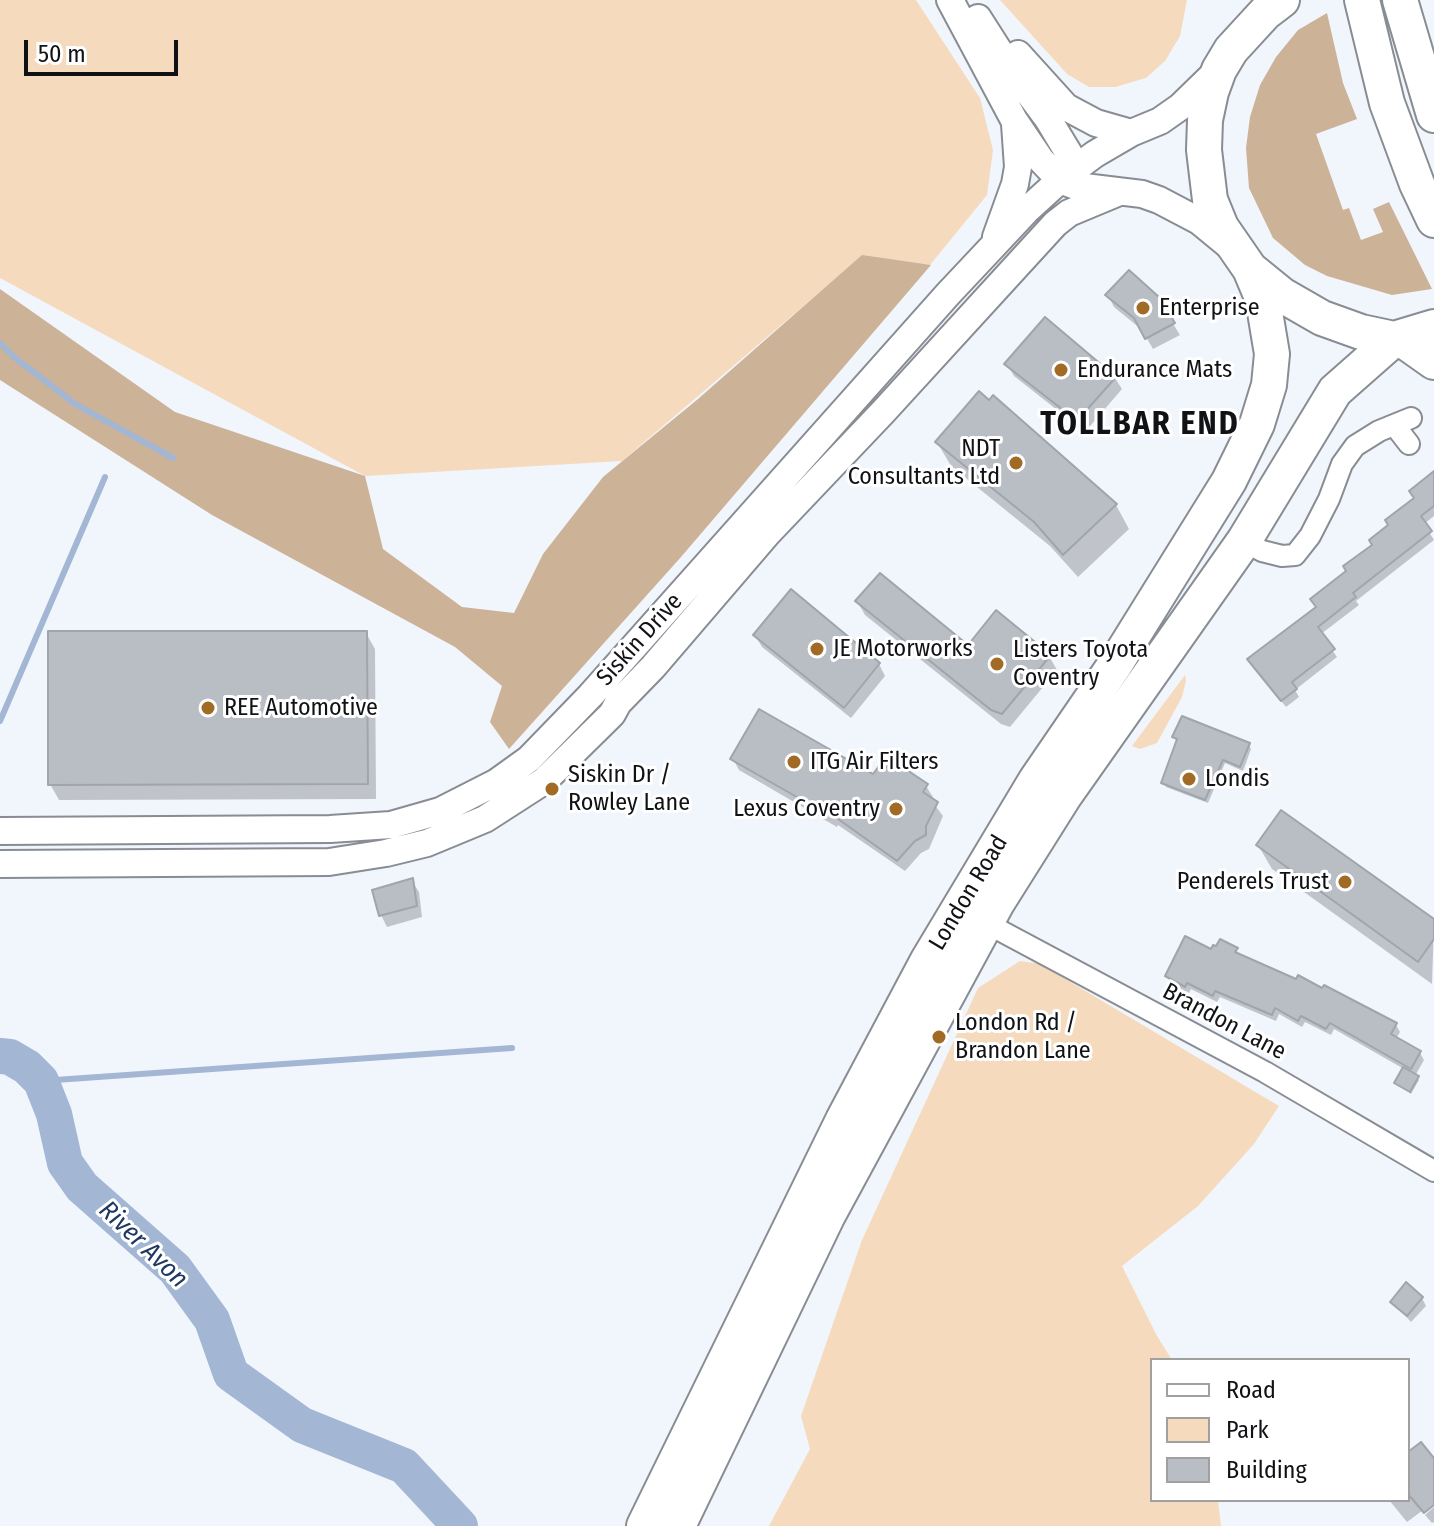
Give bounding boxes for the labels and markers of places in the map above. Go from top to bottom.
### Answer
place label: Enterprise [1159,294,1260,322]
marker: Enterprise [1134,299,1152,317]
place label: Endurance Mats [1077,356,1232,384]
marker: Endurance Mats [1052,361,1070,379]
place label: NDT Consultants Ltd [848,435,1000,491]
marker: NDT Consultants Ltd [1007,454,1025,472]
place label: JE Motorworks [833,635,973,663]
place label: Listers Toyota Coventry [1013,636,1148,692]
marker: JE Motorworks [808,640,826,658]
marker: Listers Toyota Coventry [988,655,1006,673]
place label: REE Automotive [224,694,378,722]
marker: REE Automotive [199,699,217,717]
place label: ITG Air Filters [810,748,938,776]
marker: ITG Air Filters [785,753,803,771]
place label: Siskin Dr / Rowley Lane [568,761,690,817]
place label: Londis [1205,765,1270,793]
marker: Londis [1180,770,1198,788]
marker: Siskin Dr / Rowley Lane [543,780,561,798]
place label: Lexus Coventry [733,795,880,823]
marker: Lexus Coventry [887,800,905,818]
place label: Penderels Trust [1177,868,1329,896]
marker: Penderels Trust [1336,873,1354,891]
place label: London Rd / Brandon Lane [955,1009,1091,1065]
marker: London Rd / Brandon Lane [930,1028,948,1046]

